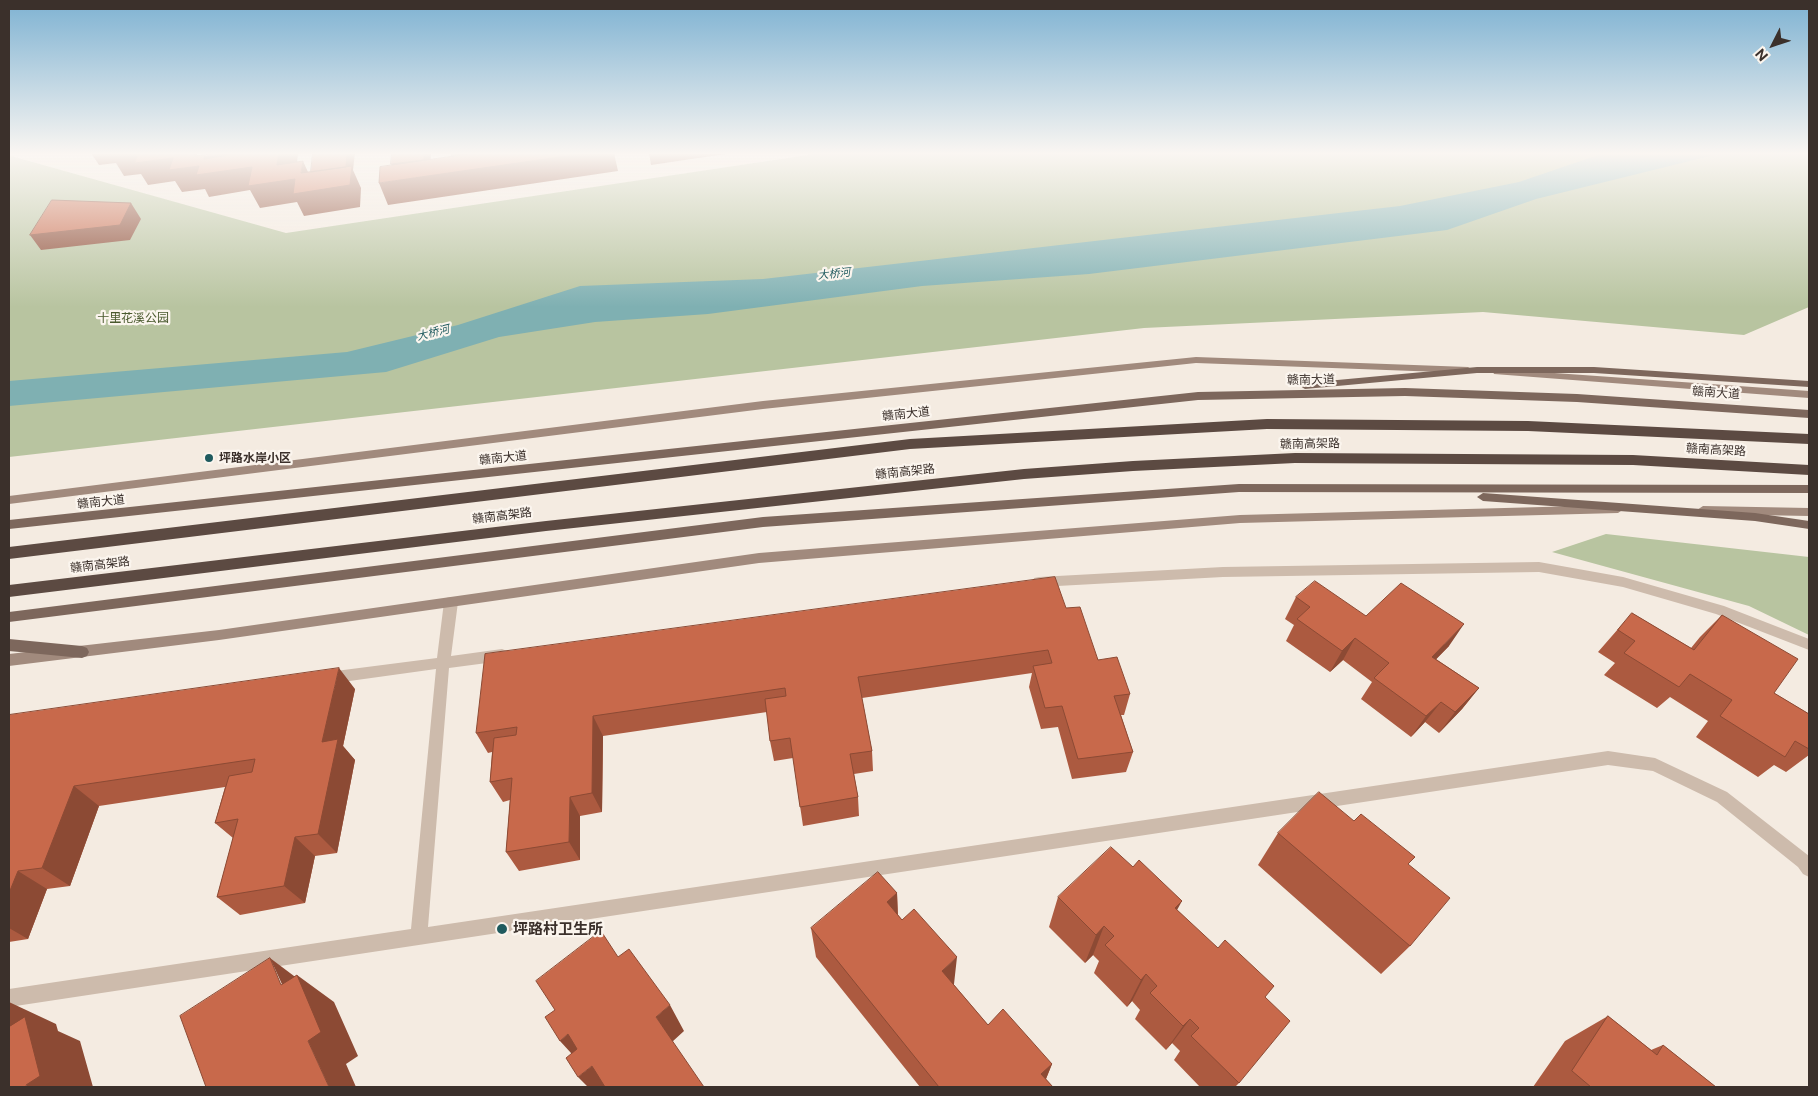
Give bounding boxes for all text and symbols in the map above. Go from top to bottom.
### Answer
north arrow [1748,20,1798,70]
text: N [1752,45,1771,64]
water label: 大桥河 [817,266,851,282]
park label: 十里花溪公园 [97,311,169,325]
water label: 大桥河 [415,323,451,343]
street label: 赣南大道 [1287,372,1335,388]
street label: 赣南大道 [1692,384,1740,402]
street label: 赣南大道 [881,404,931,424]
street label: 赣南高架路 [1280,436,1340,452]
street label: 赣南高架路 [1686,441,1746,459]
street label: 赣南大道 [478,448,528,468]
place label: 坪路水岸小区 [219,451,291,465]
marker: 坪路水岸小区 [203,452,215,464]
street label: 赣南高架路 [874,462,936,482]
street label: 赣南大道 [76,492,126,512]
street label: 赣南高架路 [471,505,533,527]
street label: 赣南高架路 [69,554,131,576]
place label: 坪路村卫生所 [513,920,603,938]
marker: 坪路村卫生所 [495,922,509,936]

